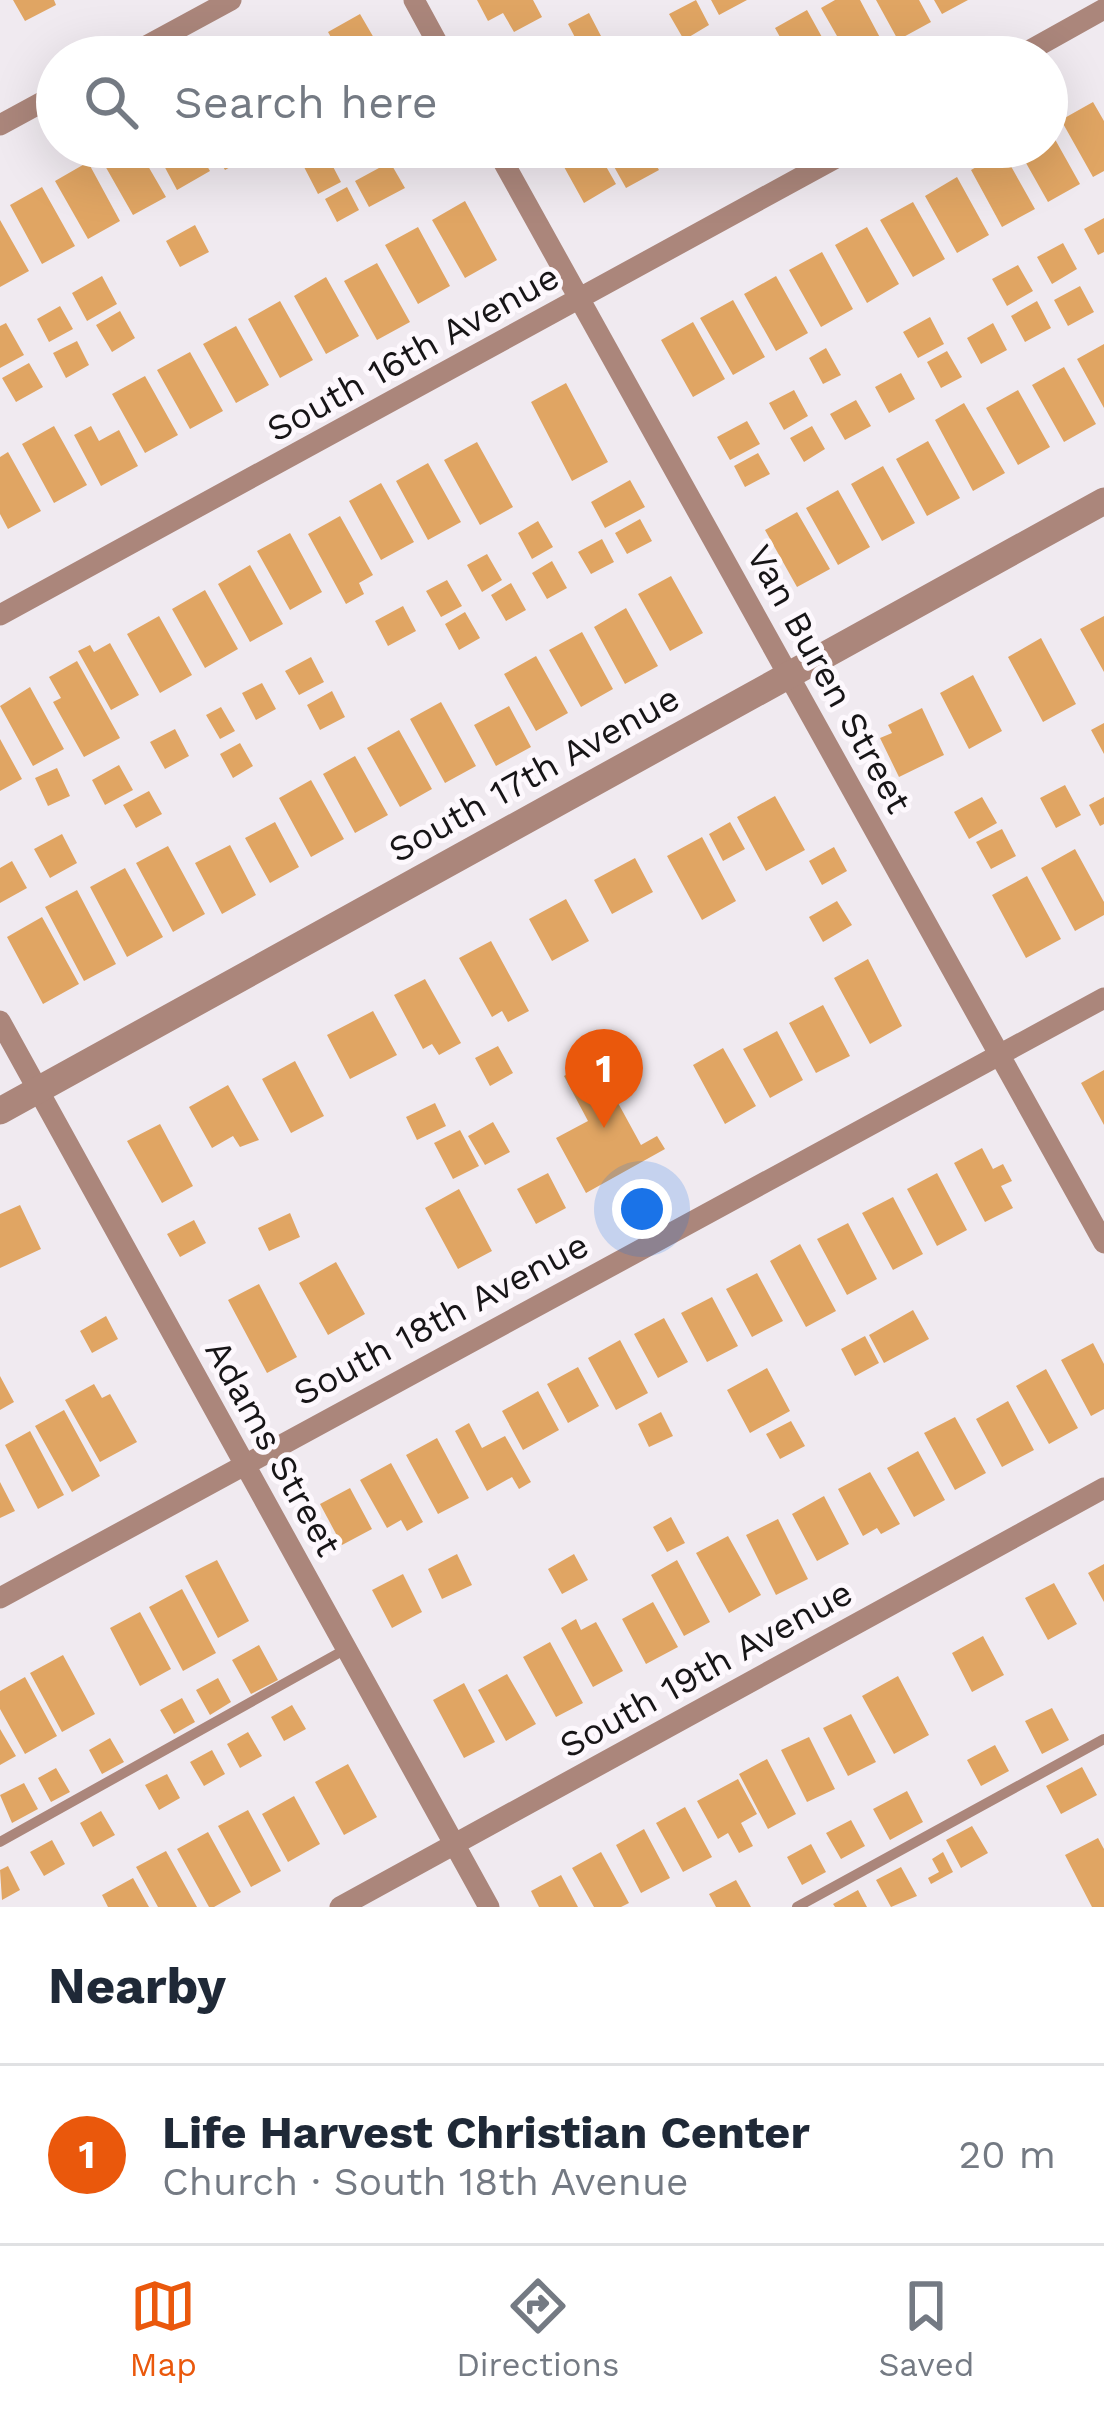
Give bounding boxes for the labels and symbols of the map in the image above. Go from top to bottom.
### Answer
street label: South 16th Avenue [260,255,566,451]
street label: Van Buren Street [738,538,920,820]
street label: South 17th Avenue [381,677,687,871]
pin: 1 [565,1029,643,1128]
your location [612,1179,672,1239]
street label: South 18th Avenue [287,1224,595,1414]
street label: Adams Street [196,1333,350,1563]
street label: South 19th Avenue [553,1571,859,1767]

